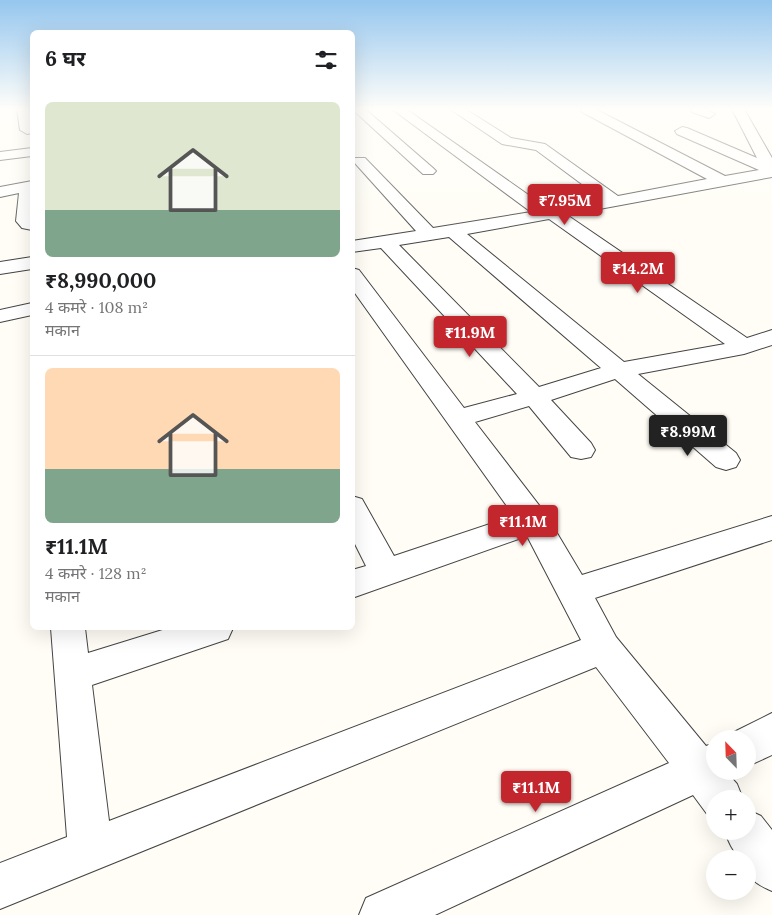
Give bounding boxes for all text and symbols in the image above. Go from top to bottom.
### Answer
text: 6 घर [45,45,85,72]
icon: filters [312,46,340,74]
icon: home [148,135,238,225]
pin: ₹7.95M [524,184,606,226]
text: ₹7.95M [539,190,591,210]
pin: ₹14.2M [597,252,679,294]
text: ₹14.2M [612,258,664,278]
text: ₹8,990,000 [45,267,156,294]
text: 4 कमरे · 108 m² [45,297,148,317]
pin: ₹11.9M [429,316,511,358]
text: मकान [45,320,80,340]
text: ₹11.9M [445,322,495,342]
icon: home [148,400,238,490]
pin: ₹8.99M [647,414,729,457]
text: ₹8.99M [660,421,716,441]
pin: ₹11.1M [482,504,564,547]
text: ₹11.1M [499,511,547,531]
text: ₹11.1M [45,533,108,560]
text: 4 कमरे · 128 m² [45,563,147,583]
text: मकान [45,586,80,606]
north arrow [706,730,756,780]
map controls [706,730,756,900]
pin: ₹11.1M [495,770,577,813]
text: ₹11.1M [512,777,560,797]
button: + [706,790,756,840]
button: − [706,850,756,900]

